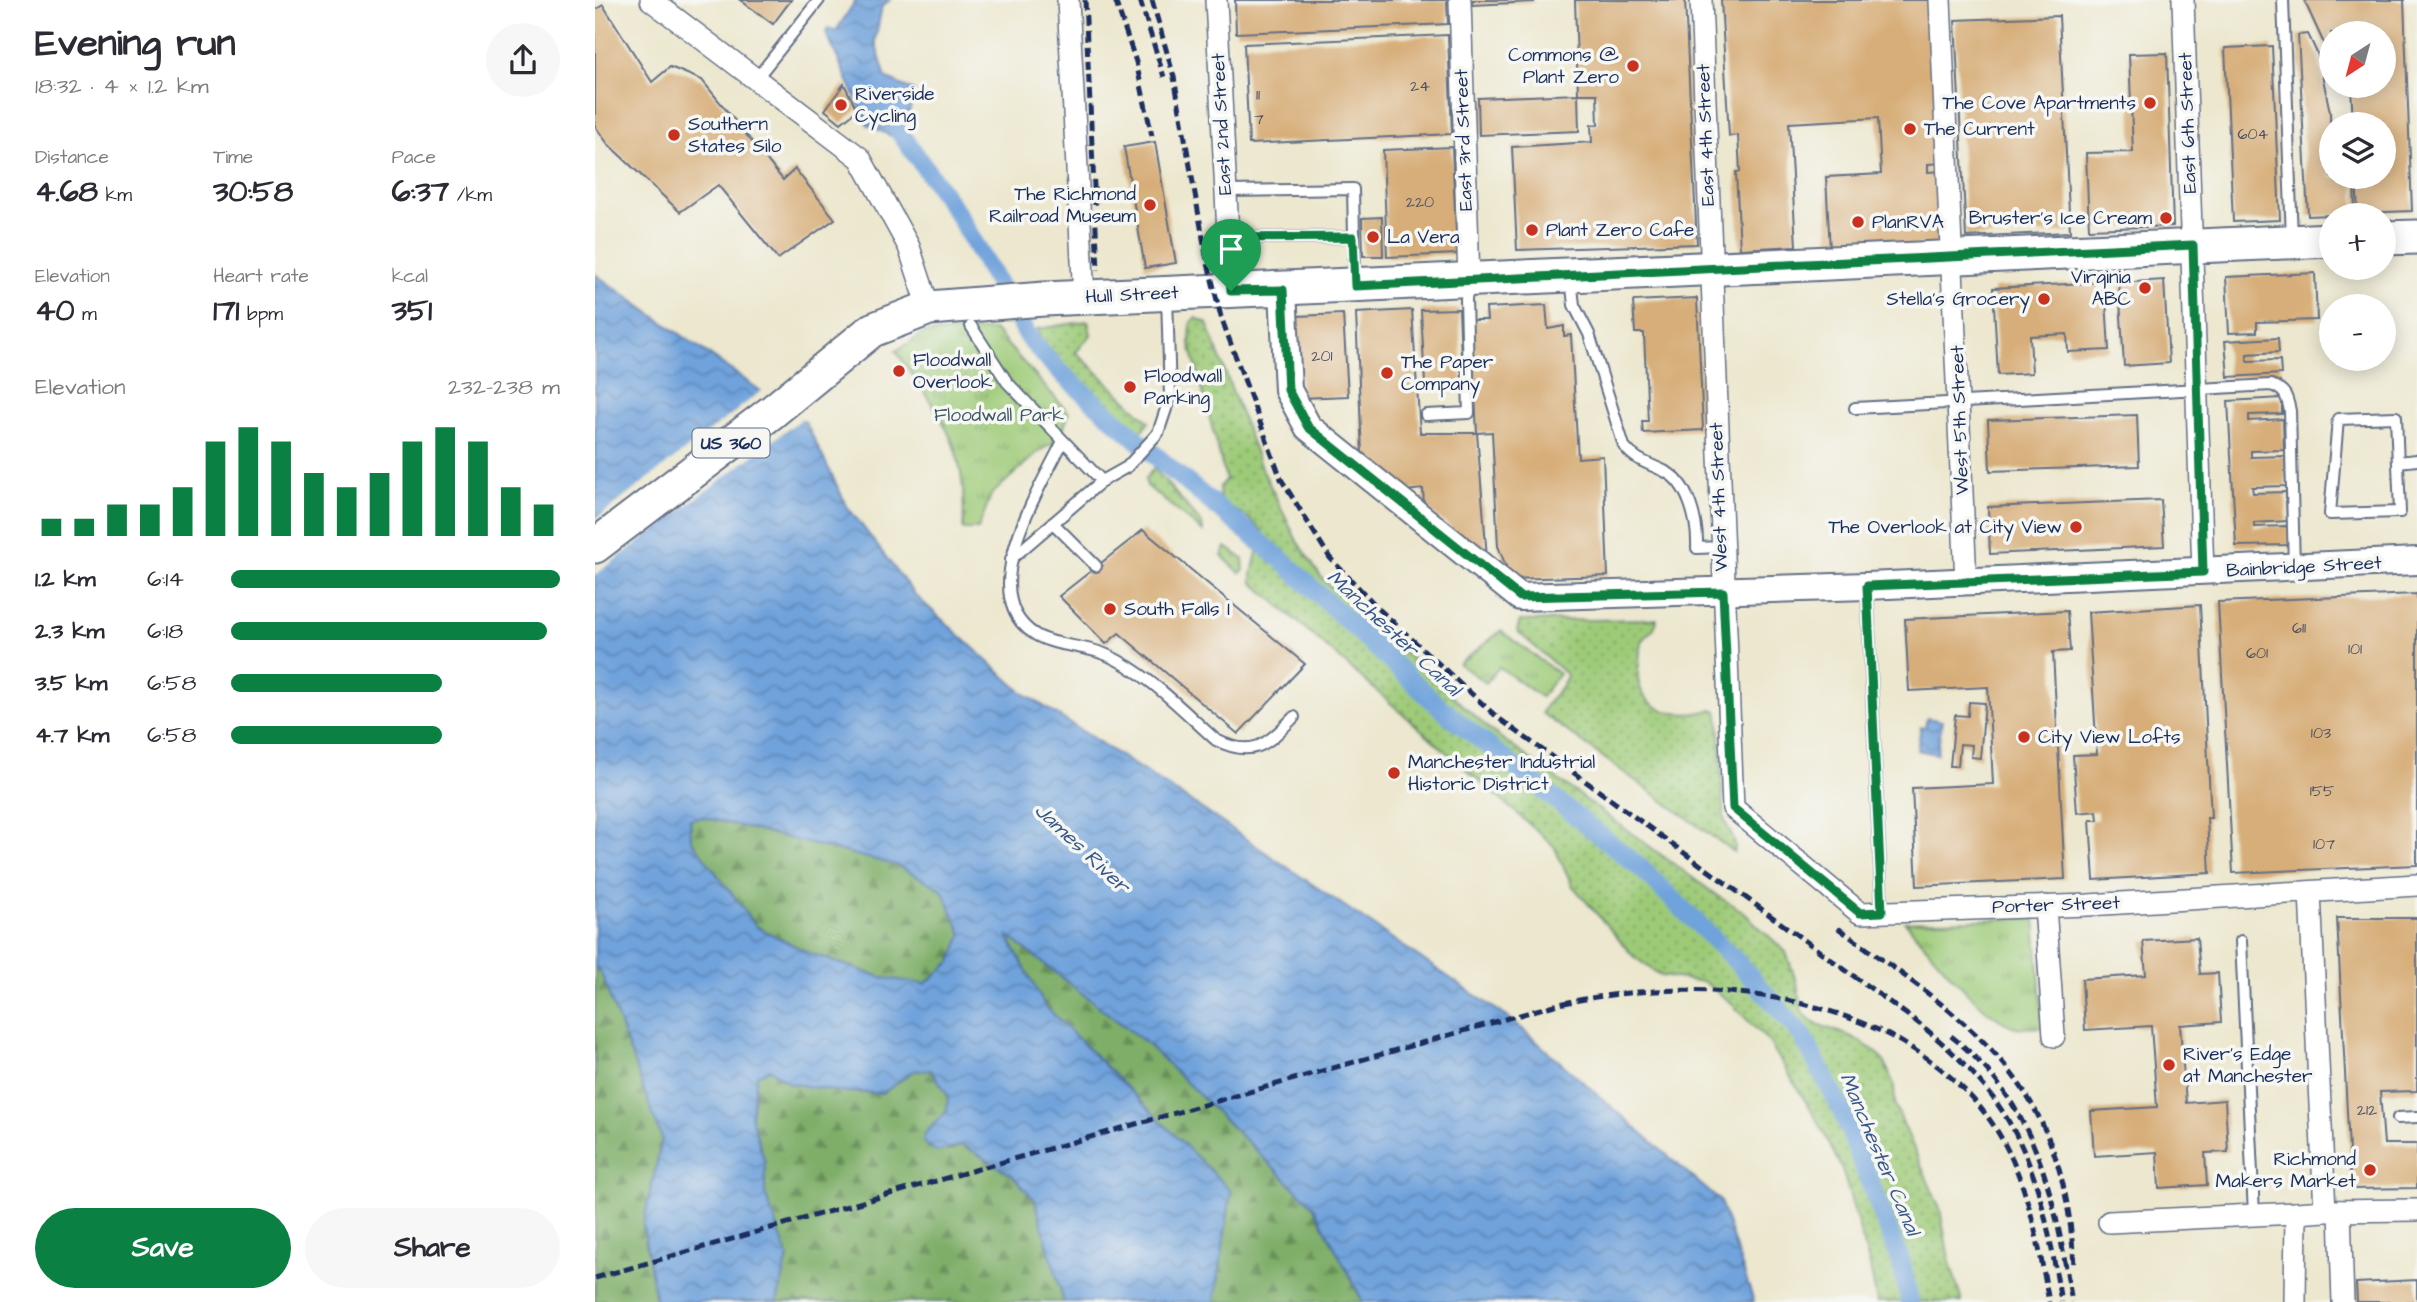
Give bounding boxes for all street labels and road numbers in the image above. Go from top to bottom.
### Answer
street label: East 2nd Street [1205,52,1239,196]
street label: East 6th Street [2172,52,2204,194]
street label: East 4th Street [1690,63,1722,206]
street label: East 3rd Street [1448,68,1480,211]
street label: Hull Street [1085,279,1180,311]
street label: West 5th Street [1944,344,1976,495]
street label: West 4th Street [1703,422,1735,572]
road number: US 360 [692,428,769,458]
street label: Bainbridge Street [2226,549,2383,586]
street label: Porter Street [1992,889,2121,921]

